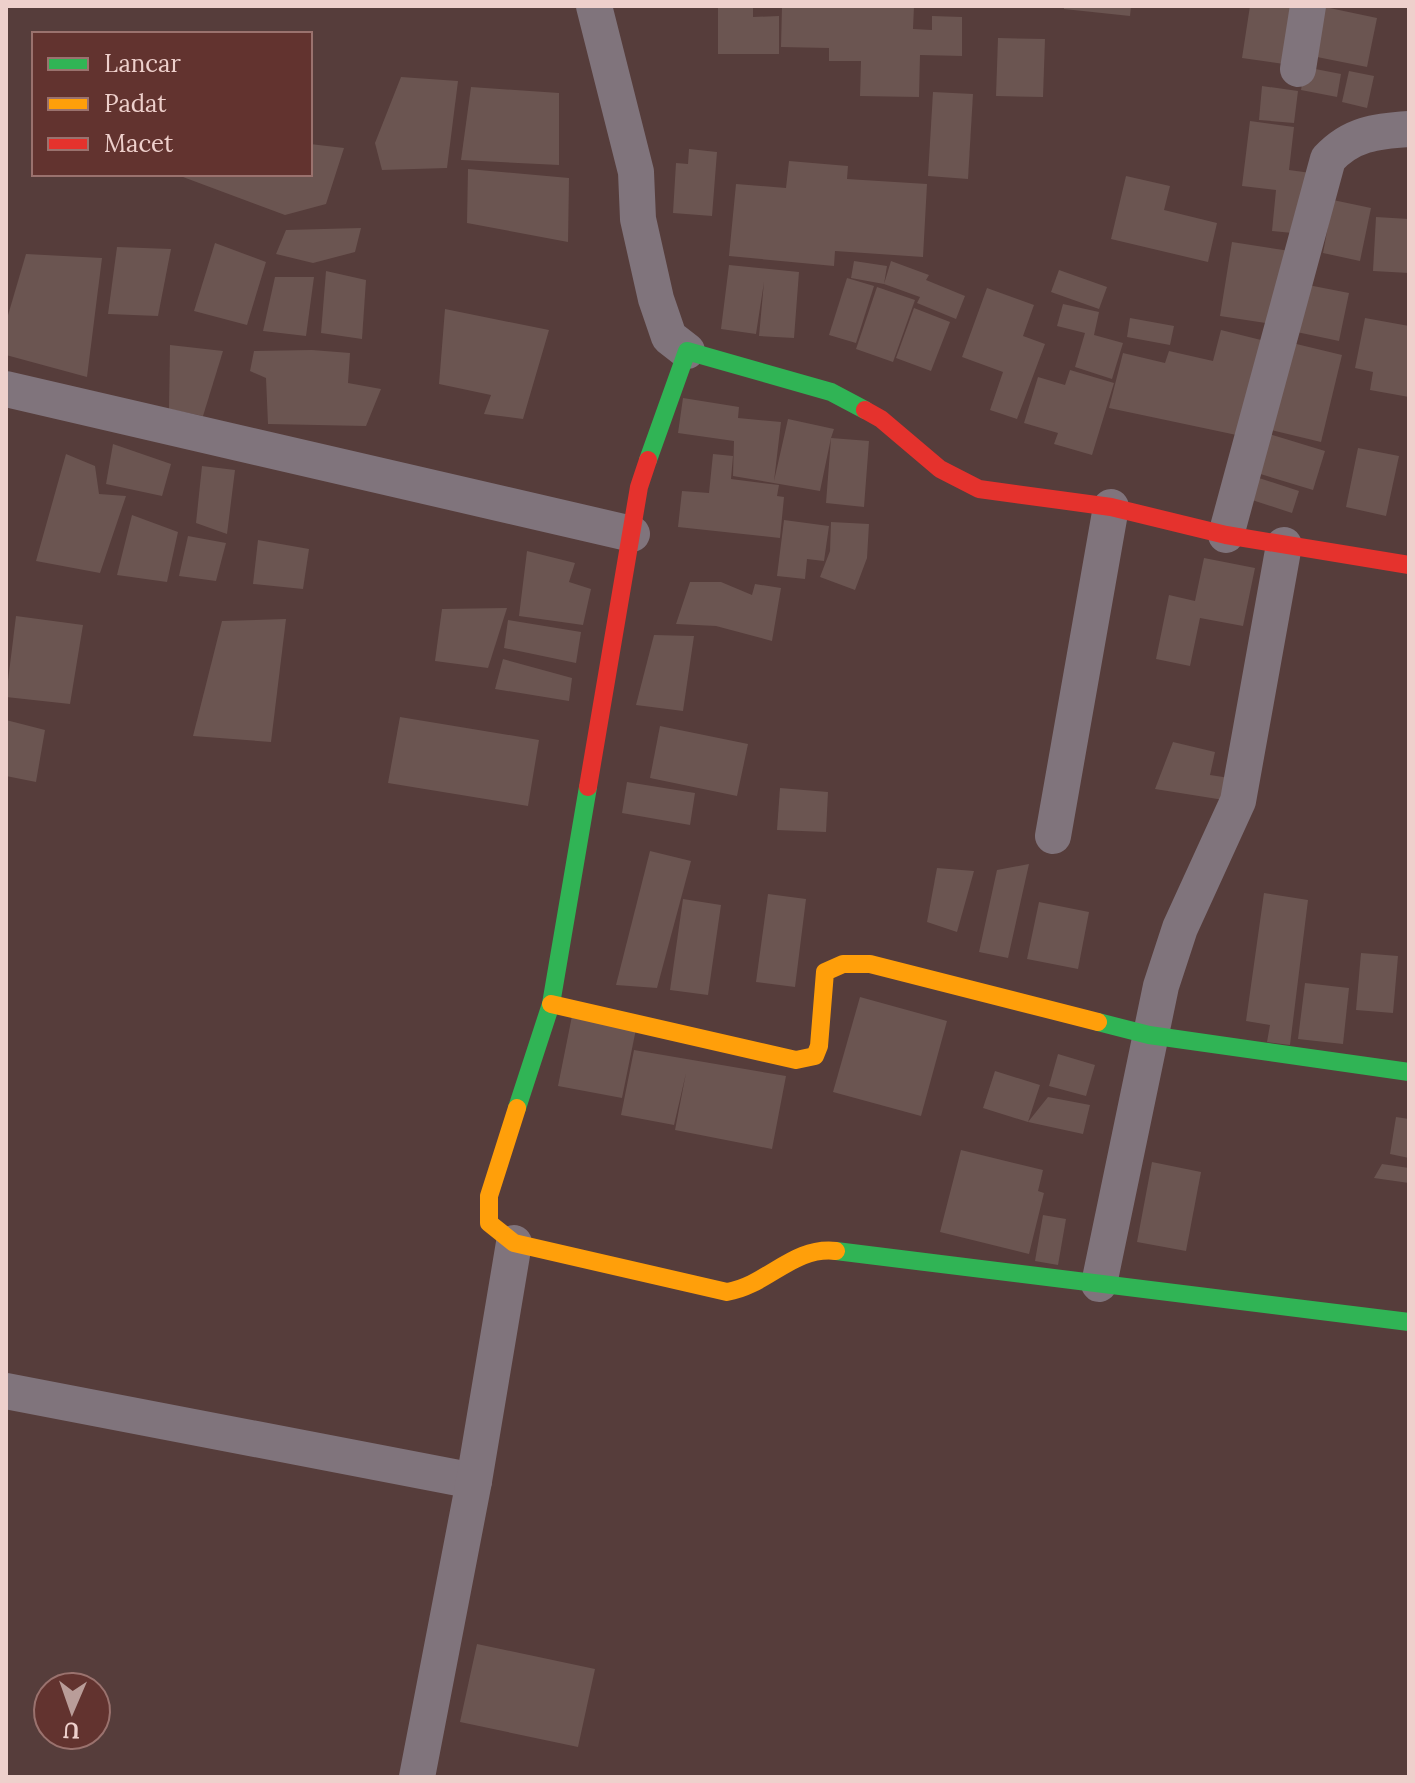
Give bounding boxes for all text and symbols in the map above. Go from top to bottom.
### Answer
legend [32,32,312,176]
text: Lancar [104,48,181,79]
text: Padat [104,88,167,119]
text: Macet [104,128,174,159]
north arrow [32,1671,112,1751]
text: U [62,1717,80,1745]

